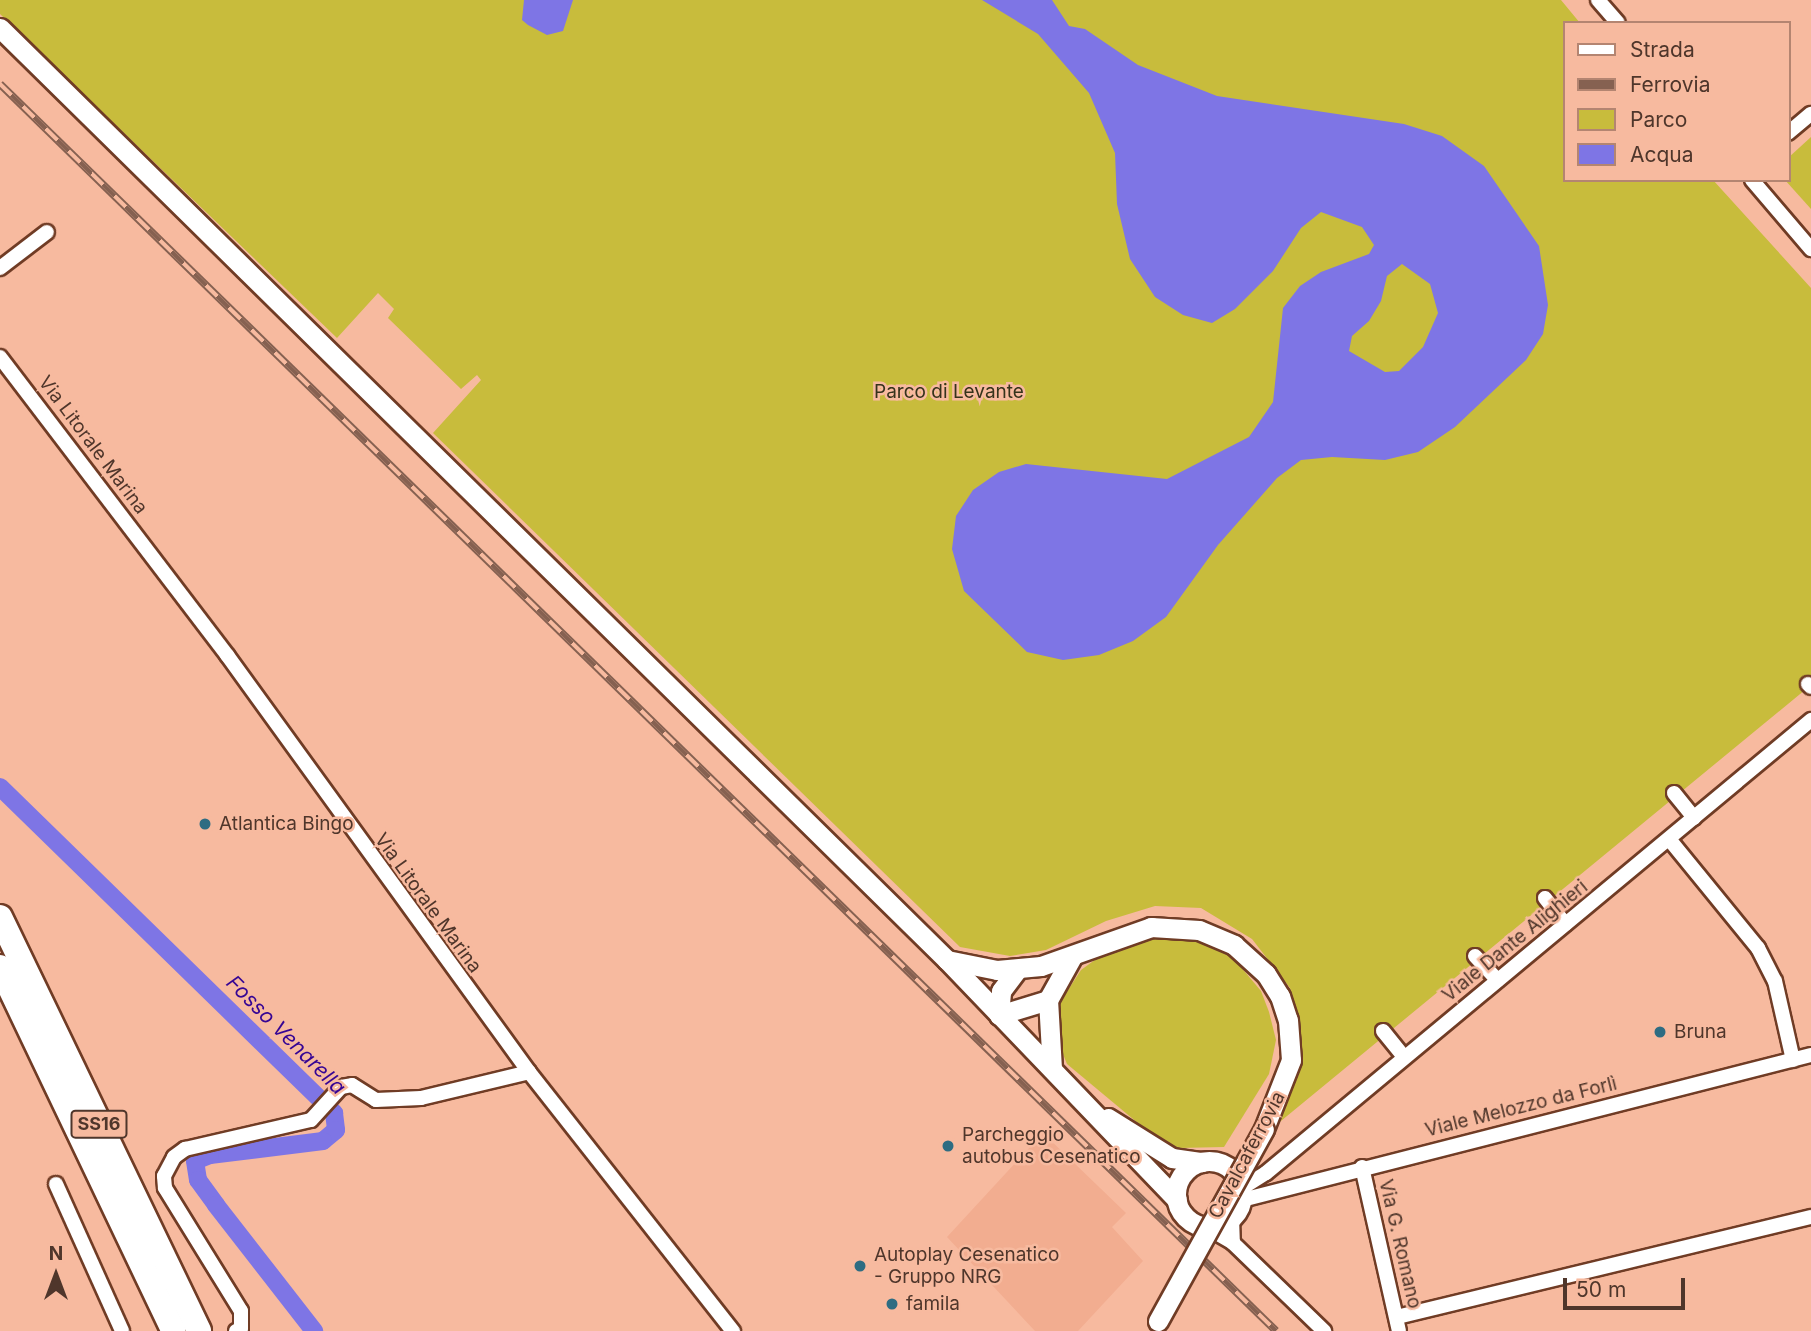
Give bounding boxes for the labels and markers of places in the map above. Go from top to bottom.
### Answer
place label: Atlantica Bingo [219,813,354,835]
marker: Atlantica Bingo [197,816,213,832]
place label: Bruna [1674,1021,1727,1043]
marker: Bruna [1652,1024,1668,1040]
place label: Parcheggio autobus Cesenatico [962,1124,1141,1168]
marker: Parcheggio autobus Cesenatico [940,1138,956,1154]
place label: Autoplay Cesenatico - Gruppo NRG [874,1244,1059,1288]
marker: Autoplay Cesenatico - Gruppo NRG [852,1258,868,1274]
place label: famila [906,1293,960,1315]
marker: famila [884,1296,900,1312]

